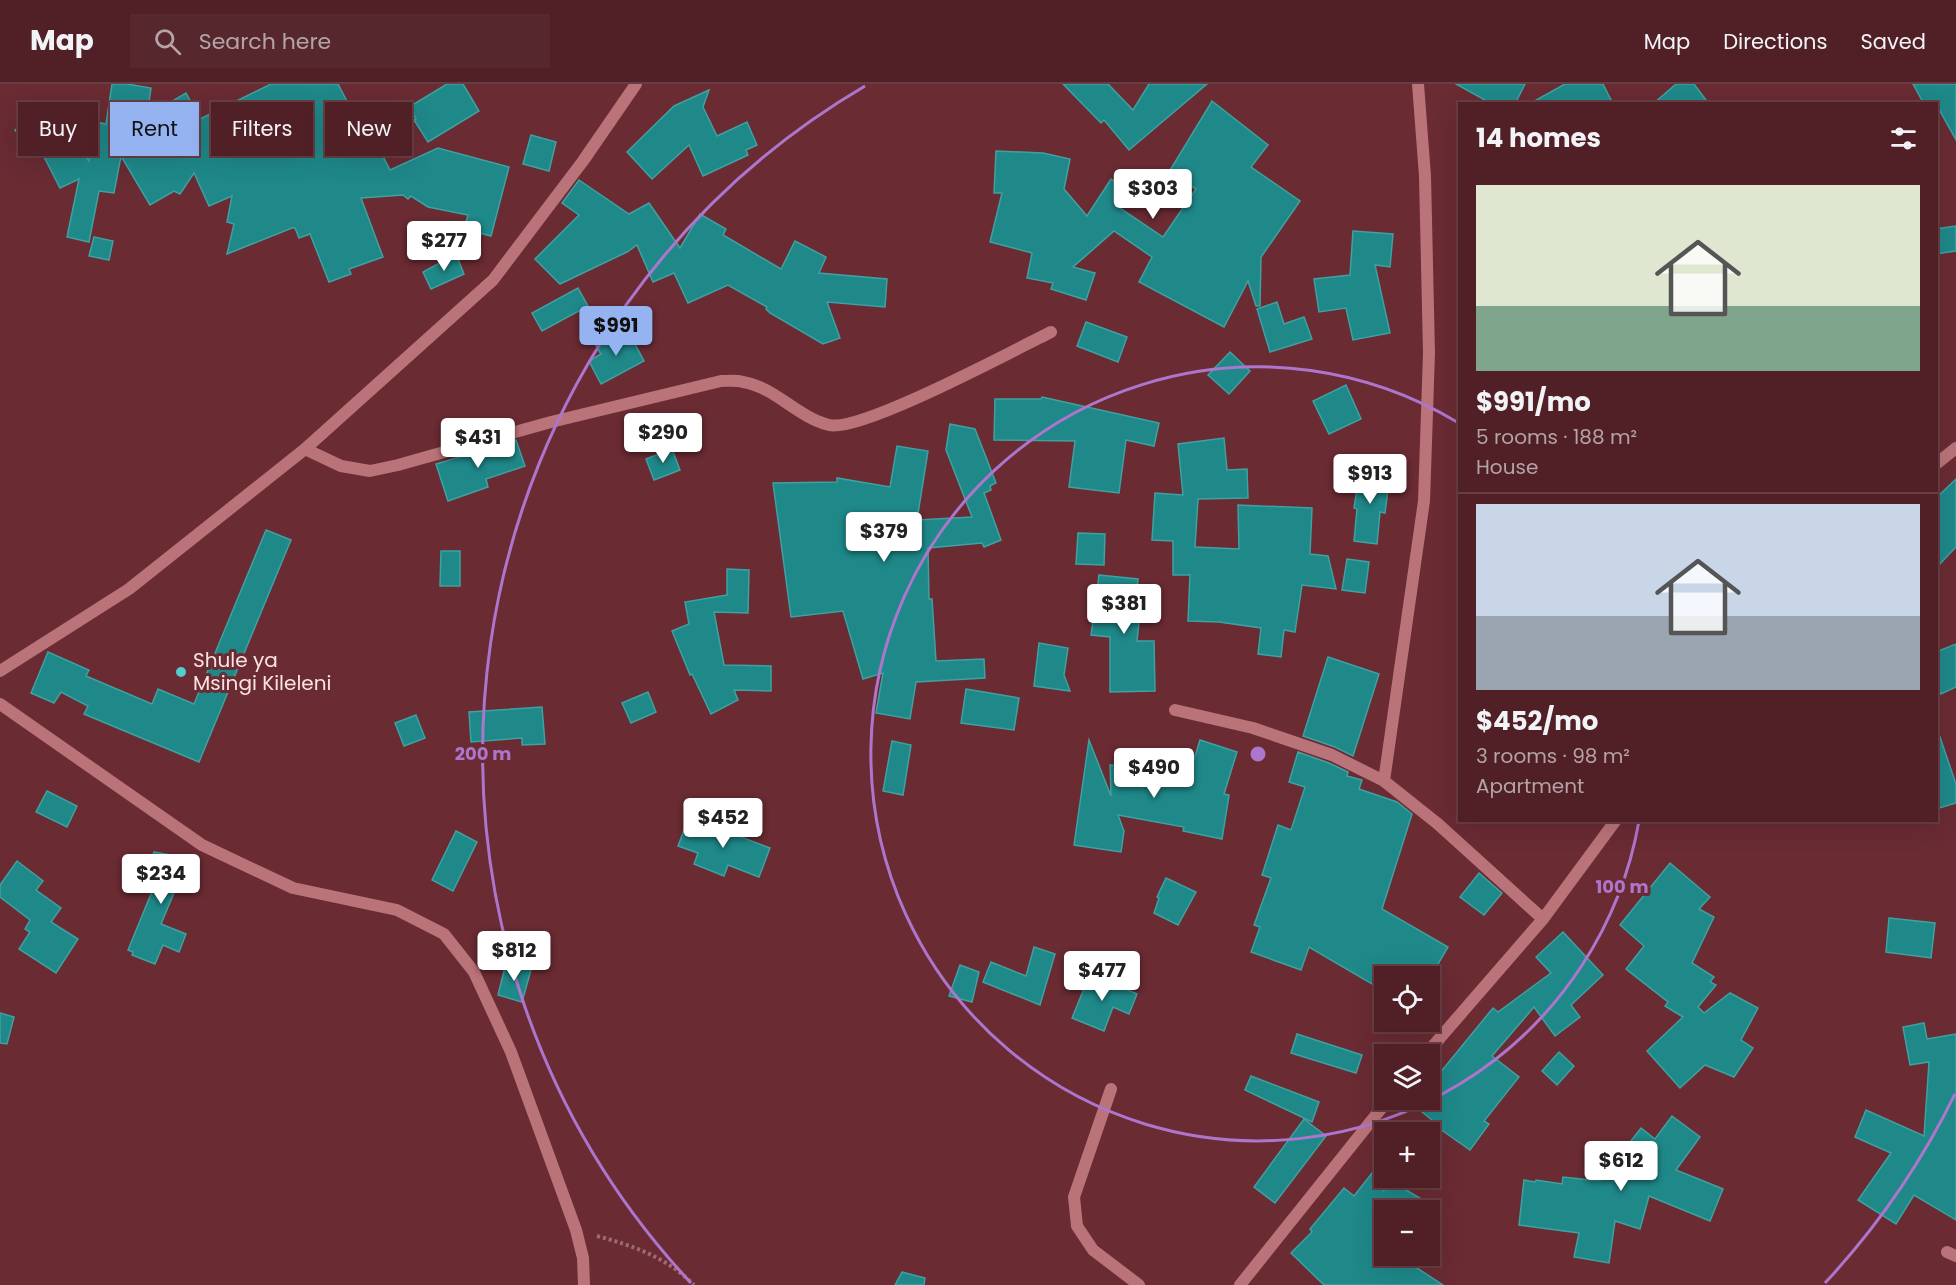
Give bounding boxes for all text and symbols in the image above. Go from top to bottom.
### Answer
search box [130,14,550,68]
text: Map [30,21,94,60]
icon: search [151,25,184,58]
text: Search here [199,26,331,57]
text: Map [1644,27,1690,56]
text: Directions [1723,27,1827,56]
text: Saved [1860,27,1926,56]
chip: Buy [18,102,98,156]
chip: Rent [110,102,199,156]
chip: Filters [211,102,313,156]
chip: New [325,102,412,156]
text: 14 homes [1476,120,1601,156]
icon: filters [1887,122,1920,155]
pin: $303 [1117,169,1189,220]
text: $303 [1128,174,1178,202]
pin: $277 [408,221,480,272]
icon: home [1644,224,1752,332]
text: $277 [421,226,467,254]
pin: $991 [580,306,652,357]
text: $991 [593,311,639,339]
text: $991/mo [1476,384,1591,420]
pin: $290 [627,413,699,464]
pin: $431 [442,418,514,469]
text: $290 [638,418,688,446]
text: $431 [455,423,501,451]
text: 5 rooms · 188 m² [1476,423,1637,451]
text: House [1476,453,1538,481]
pin: $913 [1334,454,1406,505]
text: $913 [1347,459,1393,487]
pin: $379 [848,512,920,563]
text: $379 [860,517,908,545]
icon: home [1644,543,1752,651]
pin: $381 [1088,584,1160,635]
text: $381 [1101,589,1147,617]
place label: Shule ya Msingi Kileleni [193,646,331,697]
marker: Shule ya Msingi Kileleni [174,665,188,679]
text: $452/mo [1476,703,1598,739]
text: 200 m [455,741,511,766]
text: 3 rooms · 98 m² [1476,742,1630,770]
centre of rings [1248,744,1268,764]
pin: $490 [1118,748,1190,799]
text: $490 [1128,753,1180,781]
text: Apartment [1476,772,1584,800]
pin: $452 [687,798,759,849]
text: $452 [697,803,749,831]
pin: $234 [125,854,197,905]
text: $234 [136,859,186,887]
text: 100 m [1595,874,1649,899]
pin: $812 [478,931,550,982]
text: $812 [491,936,537,964]
pin: $477 [1066,951,1138,1002]
text: $477 [1078,956,1126,984]
map controls [1374,966,1440,1266]
button: locate [1374,966,1440,1032]
button: layers [1374,1044,1440,1110]
button: + [1374,1122,1440,1188]
pin: $612 [1585,1141,1657,1192]
text: $612 [1599,1146,1643,1174]
button: − [1374,1200,1440,1266]

